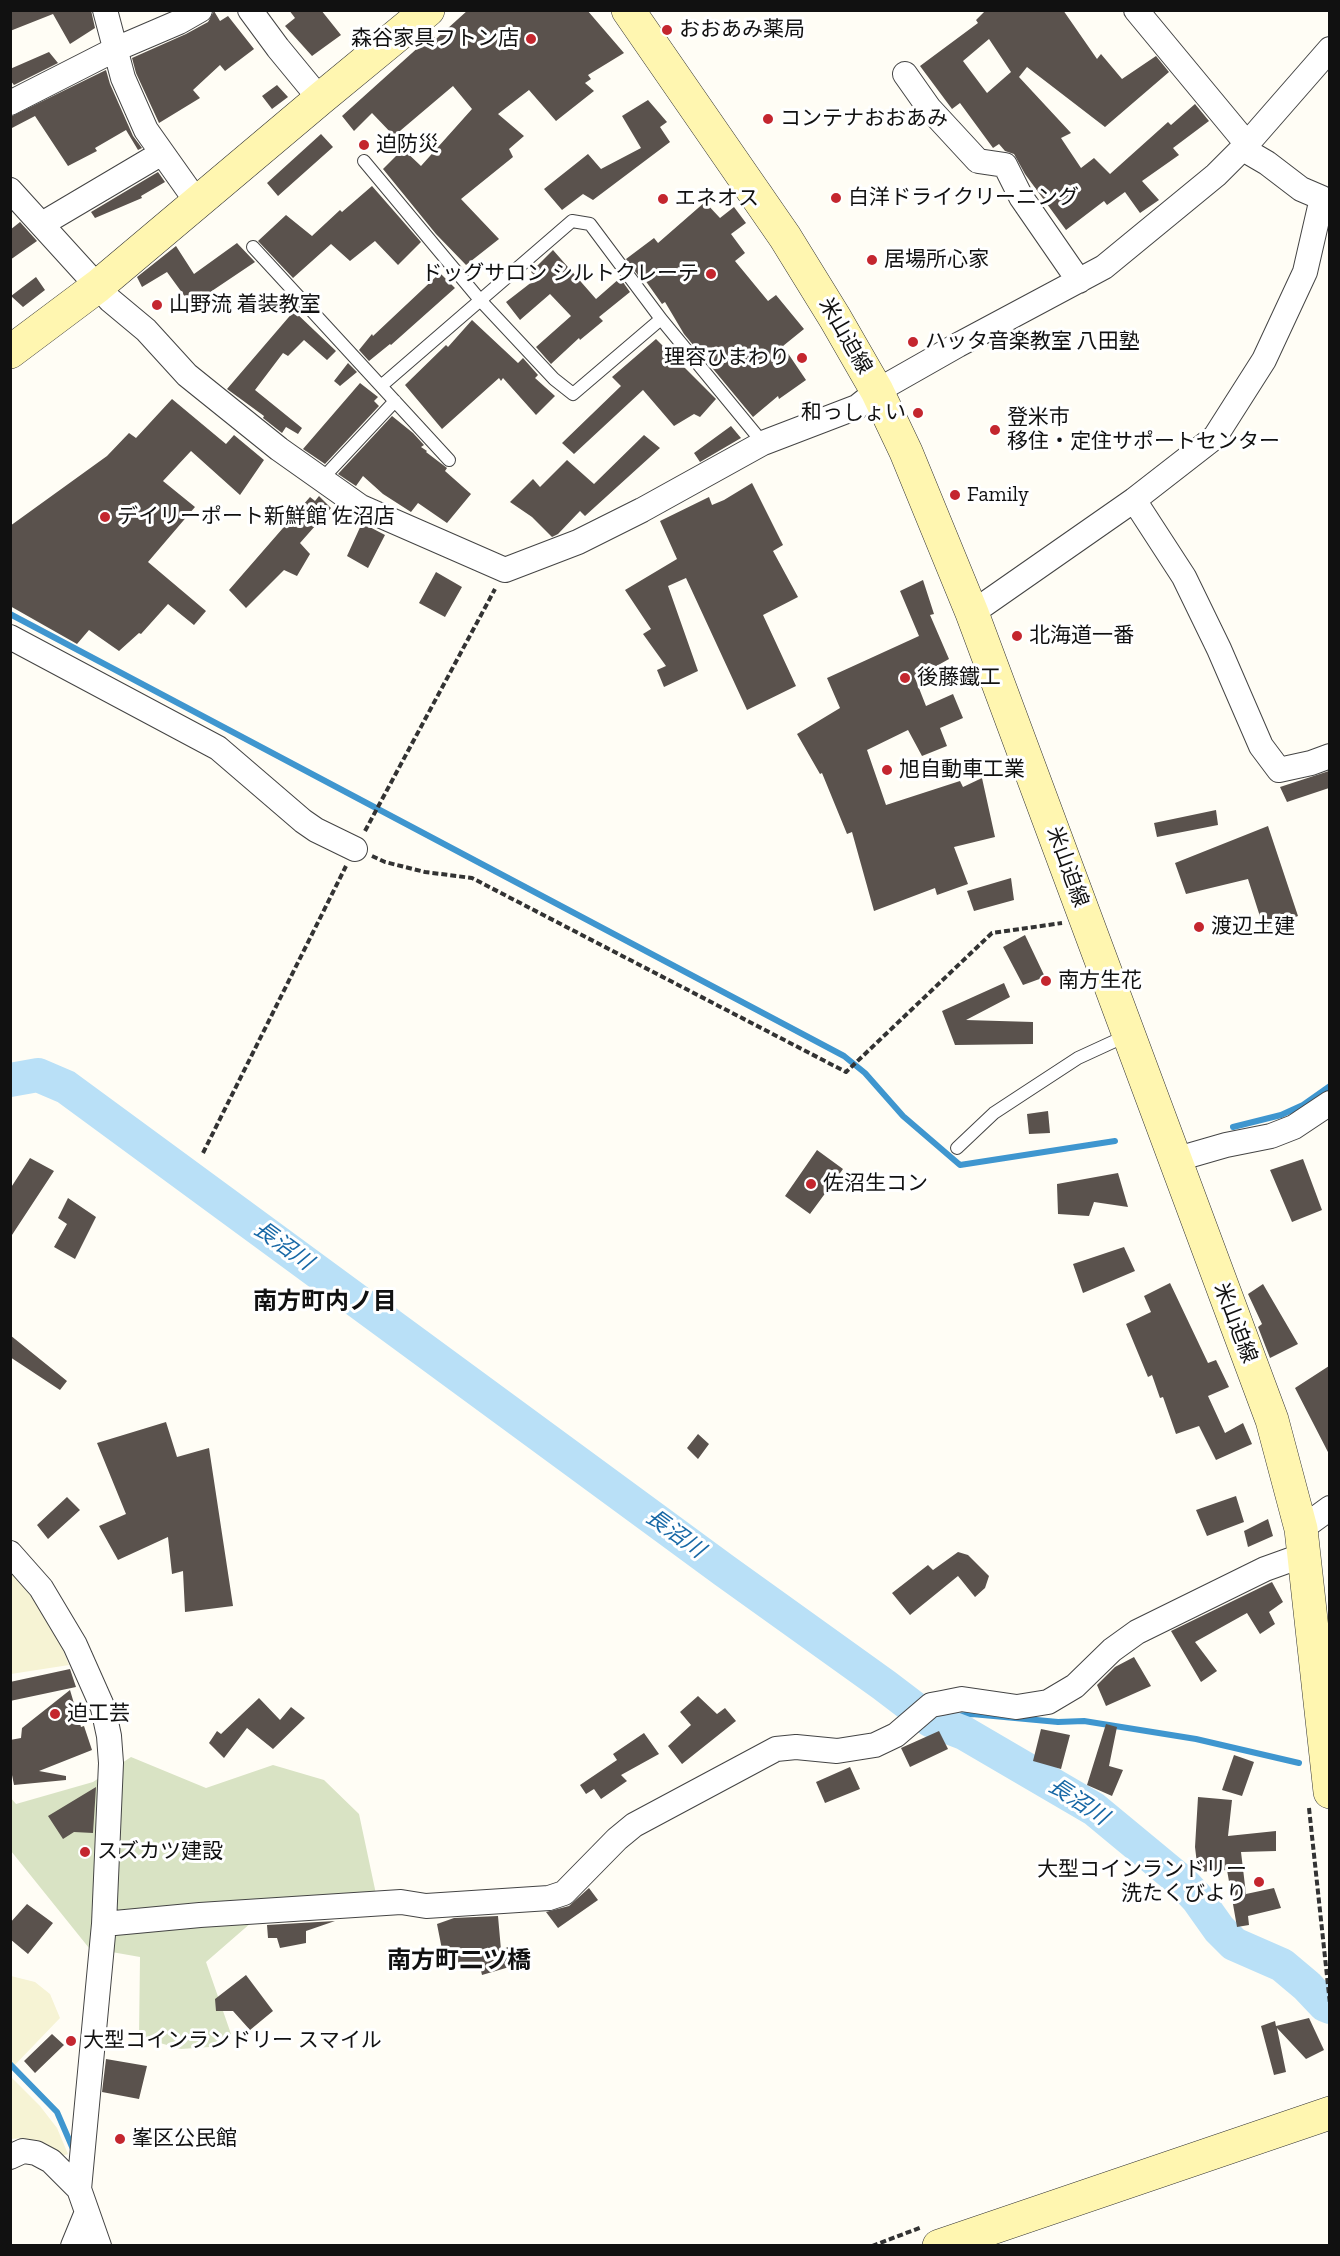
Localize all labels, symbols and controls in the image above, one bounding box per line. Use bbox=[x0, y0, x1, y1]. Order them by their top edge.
place label: おおあみ薬局 bbox=[679, 17, 805, 43]
marker: おおあみ薬局 bbox=[660, 23, 674, 37]
place label: 森谷家具フトン店 bbox=[351, 26, 519, 52]
marker: 森谷家具フトン店 bbox=[524, 32, 538, 46]
place label: コンテナおおあみ bbox=[780, 106, 948, 132]
marker: コンテナおおあみ bbox=[761, 112, 775, 126]
place label: 迫防災 bbox=[376, 132, 439, 158]
marker: 迫防災 bbox=[357, 138, 371, 152]
place label: 白洋ドライクリーニング bbox=[848, 185, 1079, 211]
place label: エネオス bbox=[675, 186, 759, 212]
marker: 白洋ドライクリーニング bbox=[829, 191, 843, 205]
marker: エネオス bbox=[656, 192, 670, 206]
place label: 居場所心家 bbox=[884, 247, 989, 273]
marker: 居場所心家 bbox=[865, 253, 879, 267]
place label: ドッグサロン シルトクレーテ bbox=[421, 261, 699, 287]
marker: ドッグサロン シルトクレーテ bbox=[704, 267, 718, 281]
place label: 山野流 着装教室 bbox=[169, 292, 321, 318]
street label: 米山迫線 bbox=[813, 293, 877, 379]
marker: 山野流 着装教室 bbox=[150, 298, 164, 312]
place label: ハッタ音楽教室 八田塾 bbox=[925, 329, 1140, 355]
marker: ハッタ音楽教室 八田塾 bbox=[906, 335, 920, 349]
place label: 理容ひまわり bbox=[664, 345, 790, 371]
marker: 理容ひまわり bbox=[795, 351, 809, 365]
place label: 和っしょい bbox=[801, 400, 906, 426]
place label: 登米市 移住・定住サポートセンター bbox=[1007, 405, 1280, 455]
marker: 和っしょい bbox=[911, 406, 925, 420]
marker: 登米市 移住・定住サポートセンター bbox=[988, 423, 1002, 437]
place label: Family bbox=[967, 482, 1029, 508]
marker: Family bbox=[948, 488, 962, 502]
place label: デイリーポート新鮮館 佐沼店 bbox=[117, 504, 395, 530]
marker: デイリーポート新鮮館 佐沼店 bbox=[98, 510, 112, 524]
place label: 北海道一番 bbox=[1029, 623, 1134, 649]
marker: 北海道一番 bbox=[1010, 629, 1024, 643]
place label: 後藤鐵工 bbox=[917, 665, 1001, 691]
marker: 後藤鐵工 bbox=[898, 671, 912, 685]
place label: 旭自動車工業 bbox=[899, 757, 1025, 783]
marker: 旭自動車工業 bbox=[880, 763, 894, 777]
street label: 米山迫線 bbox=[1041, 823, 1093, 911]
place label: 渡辺土建 bbox=[1211, 914, 1295, 940]
marker: 渡辺土建 bbox=[1192, 920, 1206, 934]
place label: 南方生花 bbox=[1058, 968, 1142, 994]
marker: 南方生花 bbox=[1039, 974, 1053, 988]
place label: 佐沼生コン bbox=[823, 1171, 928, 1197]
marker: 佐沼生コン bbox=[804, 1177, 818, 1191]
water label: 長沼川 bbox=[249, 1216, 317, 1276]
street label: 米山迫線 bbox=[1208, 1279, 1262, 1367]
district label: 南方町内ノ目 bbox=[253, 1288, 397, 1316]
water label: 長沼川 bbox=[641, 1504, 709, 1564]
place label: 迫工芸 bbox=[67, 1701, 130, 1727]
marker: 迫工芸 bbox=[48, 1707, 62, 1721]
water label: 長沼川 bbox=[1043, 1773, 1113, 1831]
place label: スズカツ建設 bbox=[97, 1839, 223, 1865]
marker: スズカツ建設 bbox=[78, 1845, 92, 1859]
place label: 大型コインランドリー 洗たくびより bbox=[1037, 1857, 1247, 1907]
marker: 大型コインランドリー 洗たくびより bbox=[1252, 1875, 1266, 1889]
district label: 南方町二ツ橋 bbox=[387, 1947, 531, 1975]
place label: 大型コインランドリー スマイル bbox=[83, 2028, 382, 2054]
marker: 大型コインランドリー スマイル bbox=[64, 2034, 78, 2048]
place label: 峯区公民館 bbox=[132, 2126, 237, 2152]
marker: 峯区公民館 bbox=[113, 2132, 127, 2146]

